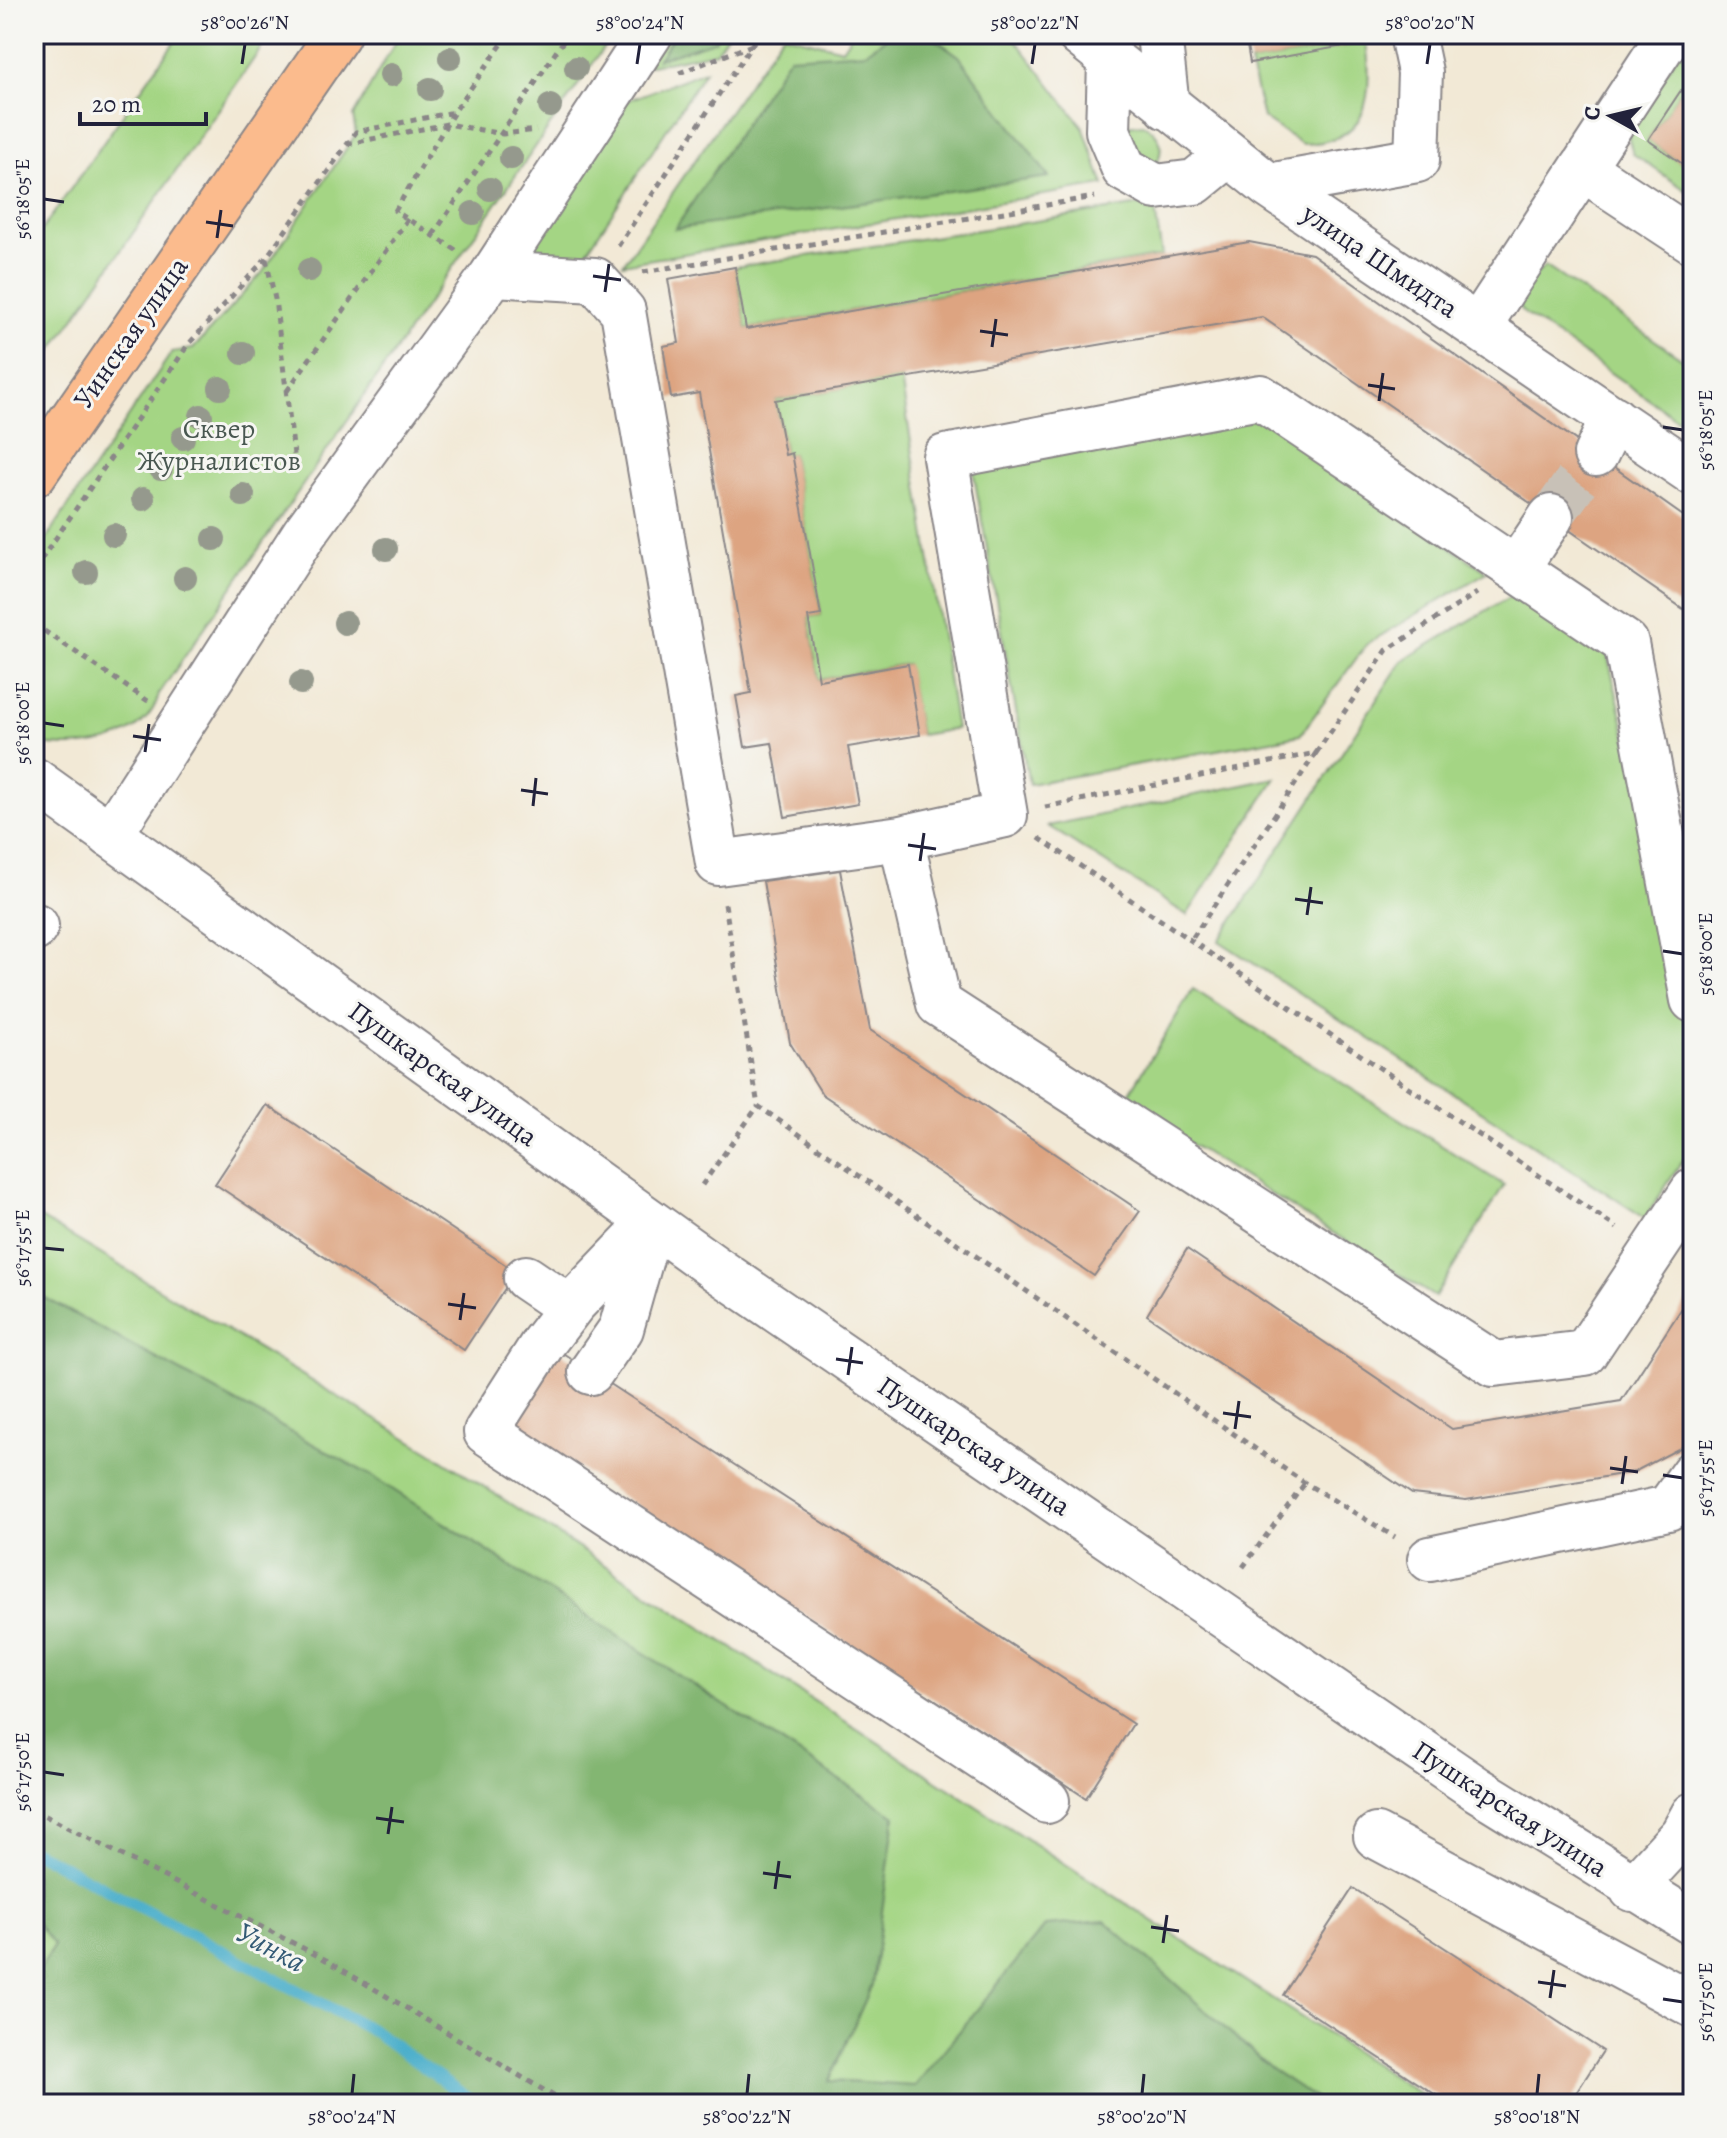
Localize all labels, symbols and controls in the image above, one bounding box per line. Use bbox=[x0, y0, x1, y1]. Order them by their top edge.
text: 58°00'26"N bbox=[201, 9, 289, 36]
text: 58°00'24"N bbox=[596, 9, 684, 36]
text: 58°00'22"N bbox=[991, 9, 1079, 36]
text: 58°00'20"N bbox=[1385, 9, 1475, 36]
scale bar bbox=[80, 76, 206, 126]
north arrow bbox=[1571, 76, 1651, 156]
text: 20 m bbox=[92, 88, 141, 120]
text: С bbox=[1576, 105, 1608, 122]
text: 56°18'05"E bbox=[9, 159, 36, 239]
street label: улица Шмидта bbox=[1294, 194, 1466, 327]
street label: Уинская улица bbox=[65, 249, 197, 417]
text: 56°18'05"E bbox=[1692, 390, 1719, 470]
park label: Сквер Журналистов bbox=[137, 410, 301, 480]
text: 56°18'00"E bbox=[9, 681, 36, 765]
text: 56°18'00"E bbox=[1692, 912, 1719, 996]
street label: Пушкарская улица bbox=[340, 992, 546, 1156]
text: 56°17'55"E bbox=[9, 1209, 36, 1287]
street label: Пушкарская улица bbox=[870, 1367, 1078, 1525]
text: 56°17'55"E bbox=[1692, 1439, 1719, 1517]
text: 56°17'50"E bbox=[9, 1732, 36, 1812]
street label: Пушкарская улица bbox=[1405, 1732, 1615, 1886]
water label: Уинка bbox=[229, 1912, 313, 1982]
text: 56°17'50"E bbox=[1692, 1962, 1719, 2042]
text: 58°00'24"N bbox=[308, 2103, 396, 2130]
text: 58°00'22"N bbox=[703, 2103, 791, 2130]
text: 58°00'20"N bbox=[1097, 2103, 1187, 2130]
text: 58°00'18"N bbox=[1494, 2103, 1580, 2130]

